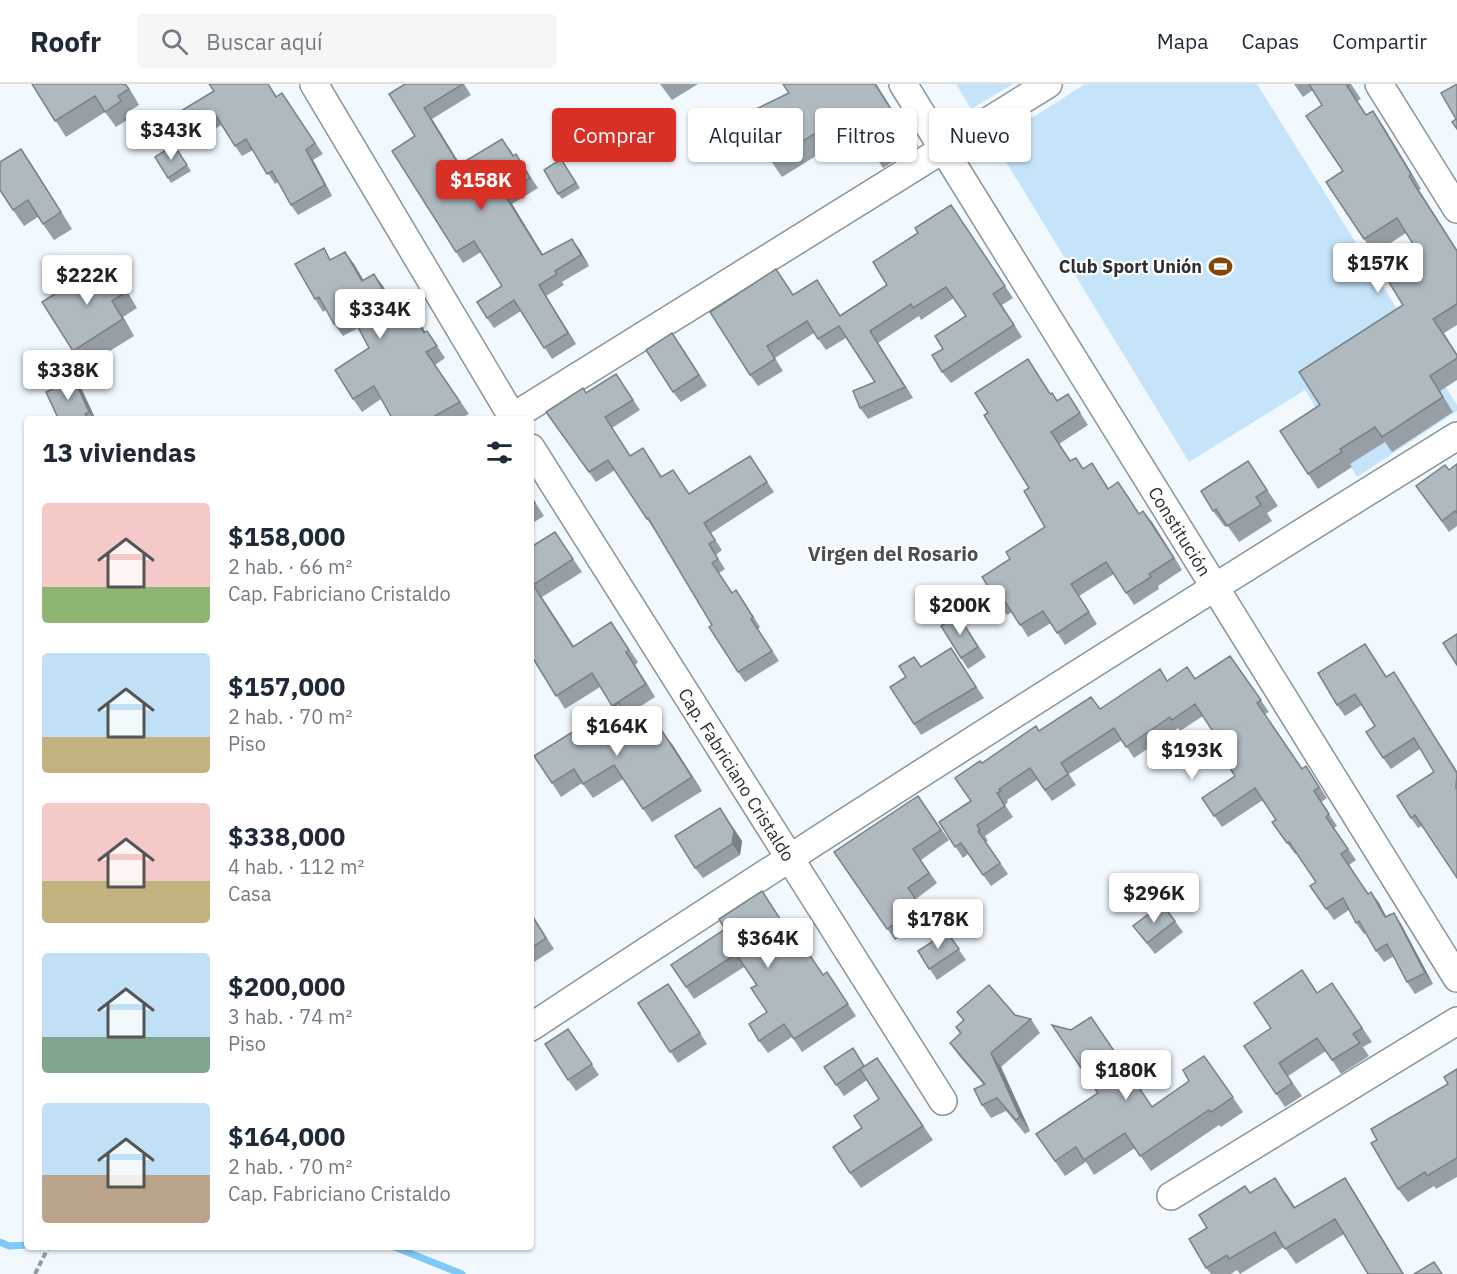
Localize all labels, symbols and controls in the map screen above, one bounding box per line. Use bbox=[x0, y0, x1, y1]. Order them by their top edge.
search box bbox=[137, 14, 557, 68]
text: Roofr bbox=[30, 23, 101, 60]
icon: search bbox=[158, 25, 191, 58]
text: Buscar aquí bbox=[206, 27, 322, 56]
text: Mapa bbox=[1157, 27, 1208, 55]
text: Capas bbox=[1241, 27, 1299, 55]
text: Compartir bbox=[1332, 27, 1427, 55]
chip: Comprar bbox=[552, 108, 676, 162]
chip: Alquilar bbox=[688, 108, 803, 162]
chip: Filtros bbox=[815, 108, 917, 162]
chip: Nuevo bbox=[929, 108, 1031, 162]
pin: $343K bbox=[129, 110, 213, 161]
text: $343K bbox=[140, 116, 202, 143]
pin: $158K bbox=[439, 160, 523, 211]
text: $158K bbox=[450, 166, 512, 193]
pin: $157K bbox=[1336, 243, 1420, 294]
text: $157K bbox=[1347, 249, 1409, 276]
sports icon: Club Sport Unión bbox=[1207, 253, 1233, 279]
pin: $222K bbox=[45, 255, 129, 306]
place label: Club Sport Unión bbox=[1059, 255, 1202, 278]
text: $222K bbox=[56, 261, 118, 288]
pin: $334K bbox=[338, 289, 422, 340]
text: $334K bbox=[349, 295, 411, 322]
pin: $338K bbox=[26, 350, 110, 401]
text: $338K bbox=[37, 356, 99, 383]
text: 13 viviendas bbox=[42, 435, 196, 469]
icon: filters bbox=[483, 436, 516, 469]
street label: Constitución bbox=[1144, 482, 1217, 580]
text: $158,000 bbox=[228, 519, 345, 553]
icon: home bbox=[90, 527, 162, 599]
district label: Virgen del Rosario bbox=[808, 540, 978, 567]
text: 2 hab. · 66 m² bbox=[228, 553, 352, 580]
text: Cap. Fabriciano Cristaldo bbox=[228, 580, 451, 607]
pin: $200K bbox=[918, 585, 1002, 636]
text: $200K bbox=[929, 591, 991, 618]
text: $157,000 bbox=[228, 669, 345, 703]
icon: home bbox=[90, 677, 162, 749]
street label: Cap. Fabriciano Cristaldo bbox=[674, 683, 800, 865]
text: 2 hab. · 70 m² bbox=[228, 703, 352, 730]
pin: $164K bbox=[575, 706, 659, 757]
text: $164K bbox=[586, 712, 648, 739]
text: Piso bbox=[228, 730, 266, 757]
pin: $193K bbox=[1150, 730, 1234, 781]
text: $193K bbox=[1161, 736, 1223, 763]
text: $338,000 bbox=[228, 819, 345, 853]
icon: home bbox=[90, 827, 162, 899]
text: 4 hab. · 112 m² bbox=[228, 853, 364, 880]
pin: $296K bbox=[1112, 873, 1196, 924]
text: $296K bbox=[1123, 879, 1185, 906]
text: Casa bbox=[228, 880, 272, 907]
pin: $178K bbox=[896, 899, 980, 950]
text: $178K bbox=[907, 905, 969, 932]
pin: $364K bbox=[726, 918, 810, 969]
text: $364K bbox=[737, 924, 799, 951]
text: $200,000 bbox=[228, 969, 345, 1003]
icon: home bbox=[90, 977, 162, 1049]
text: 3 hab. · 74 m² bbox=[228, 1003, 352, 1030]
text: Piso bbox=[228, 1030, 266, 1057]
pin: $180K bbox=[1084, 1050, 1168, 1101]
text: $180K bbox=[1095, 1056, 1157, 1083]
text: $164,000 bbox=[228, 1119, 345, 1153]
icon: home bbox=[90, 1127, 162, 1199]
text: 2 hab. · 70 m² bbox=[228, 1153, 352, 1180]
text: Cap. Fabriciano Cristaldo bbox=[228, 1180, 451, 1207]

